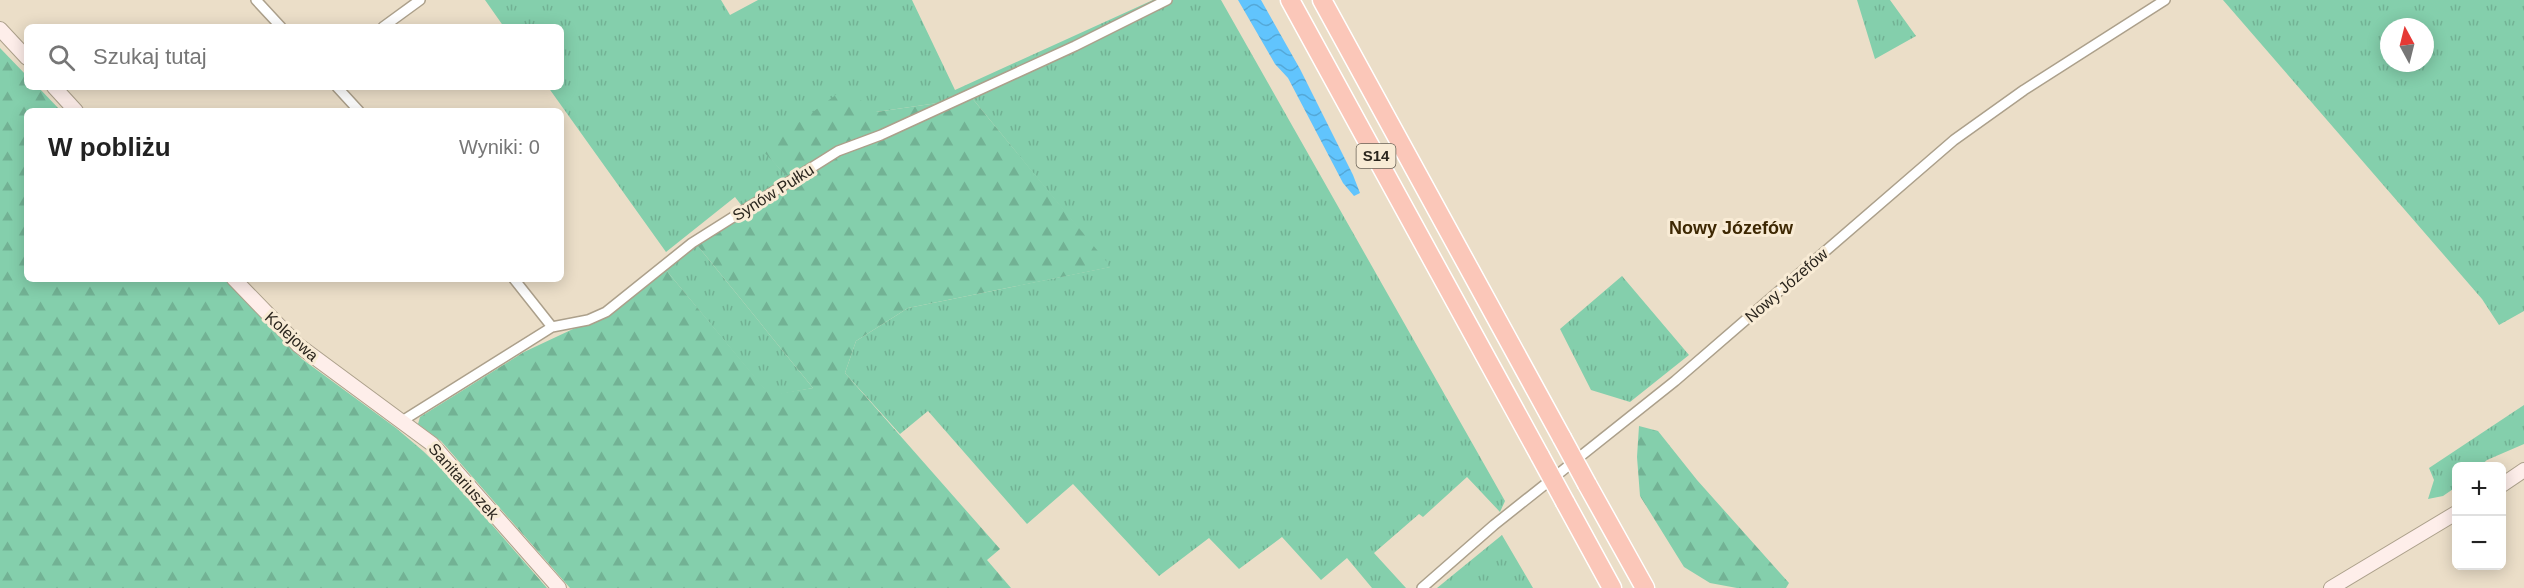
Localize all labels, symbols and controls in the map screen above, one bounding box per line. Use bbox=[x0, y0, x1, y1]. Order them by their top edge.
north arrow bbox=[2380, 18, 2434, 72]
search box bbox=[24, 24, 564, 90]
icon: search bbox=[45, 41, 78, 74]
text: Szukaj tutaj bbox=[93, 44, 207, 69]
text: W pobliżu bbox=[48, 132, 171, 162]
text: Wyniki: 0 bbox=[459, 136, 540, 158]
road number: S14 bbox=[1356, 144, 1396, 168]
street label: Synów Pułku bbox=[730, 161, 817, 224]
district label: Nowy Józefów bbox=[1669, 218, 1794, 238]
street label: Nowy Józefów bbox=[1742, 245, 1831, 326]
street label: Kolejowa bbox=[262, 308, 322, 364]
street label: Sanitariuszek bbox=[425, 440, 503, 523]
map controls bbox=[2452, 462, 2506, 570]
button: + bbox=[2452, 462, 2506, 516]
button: − bbox=[2452, 516, 2506, 570]

